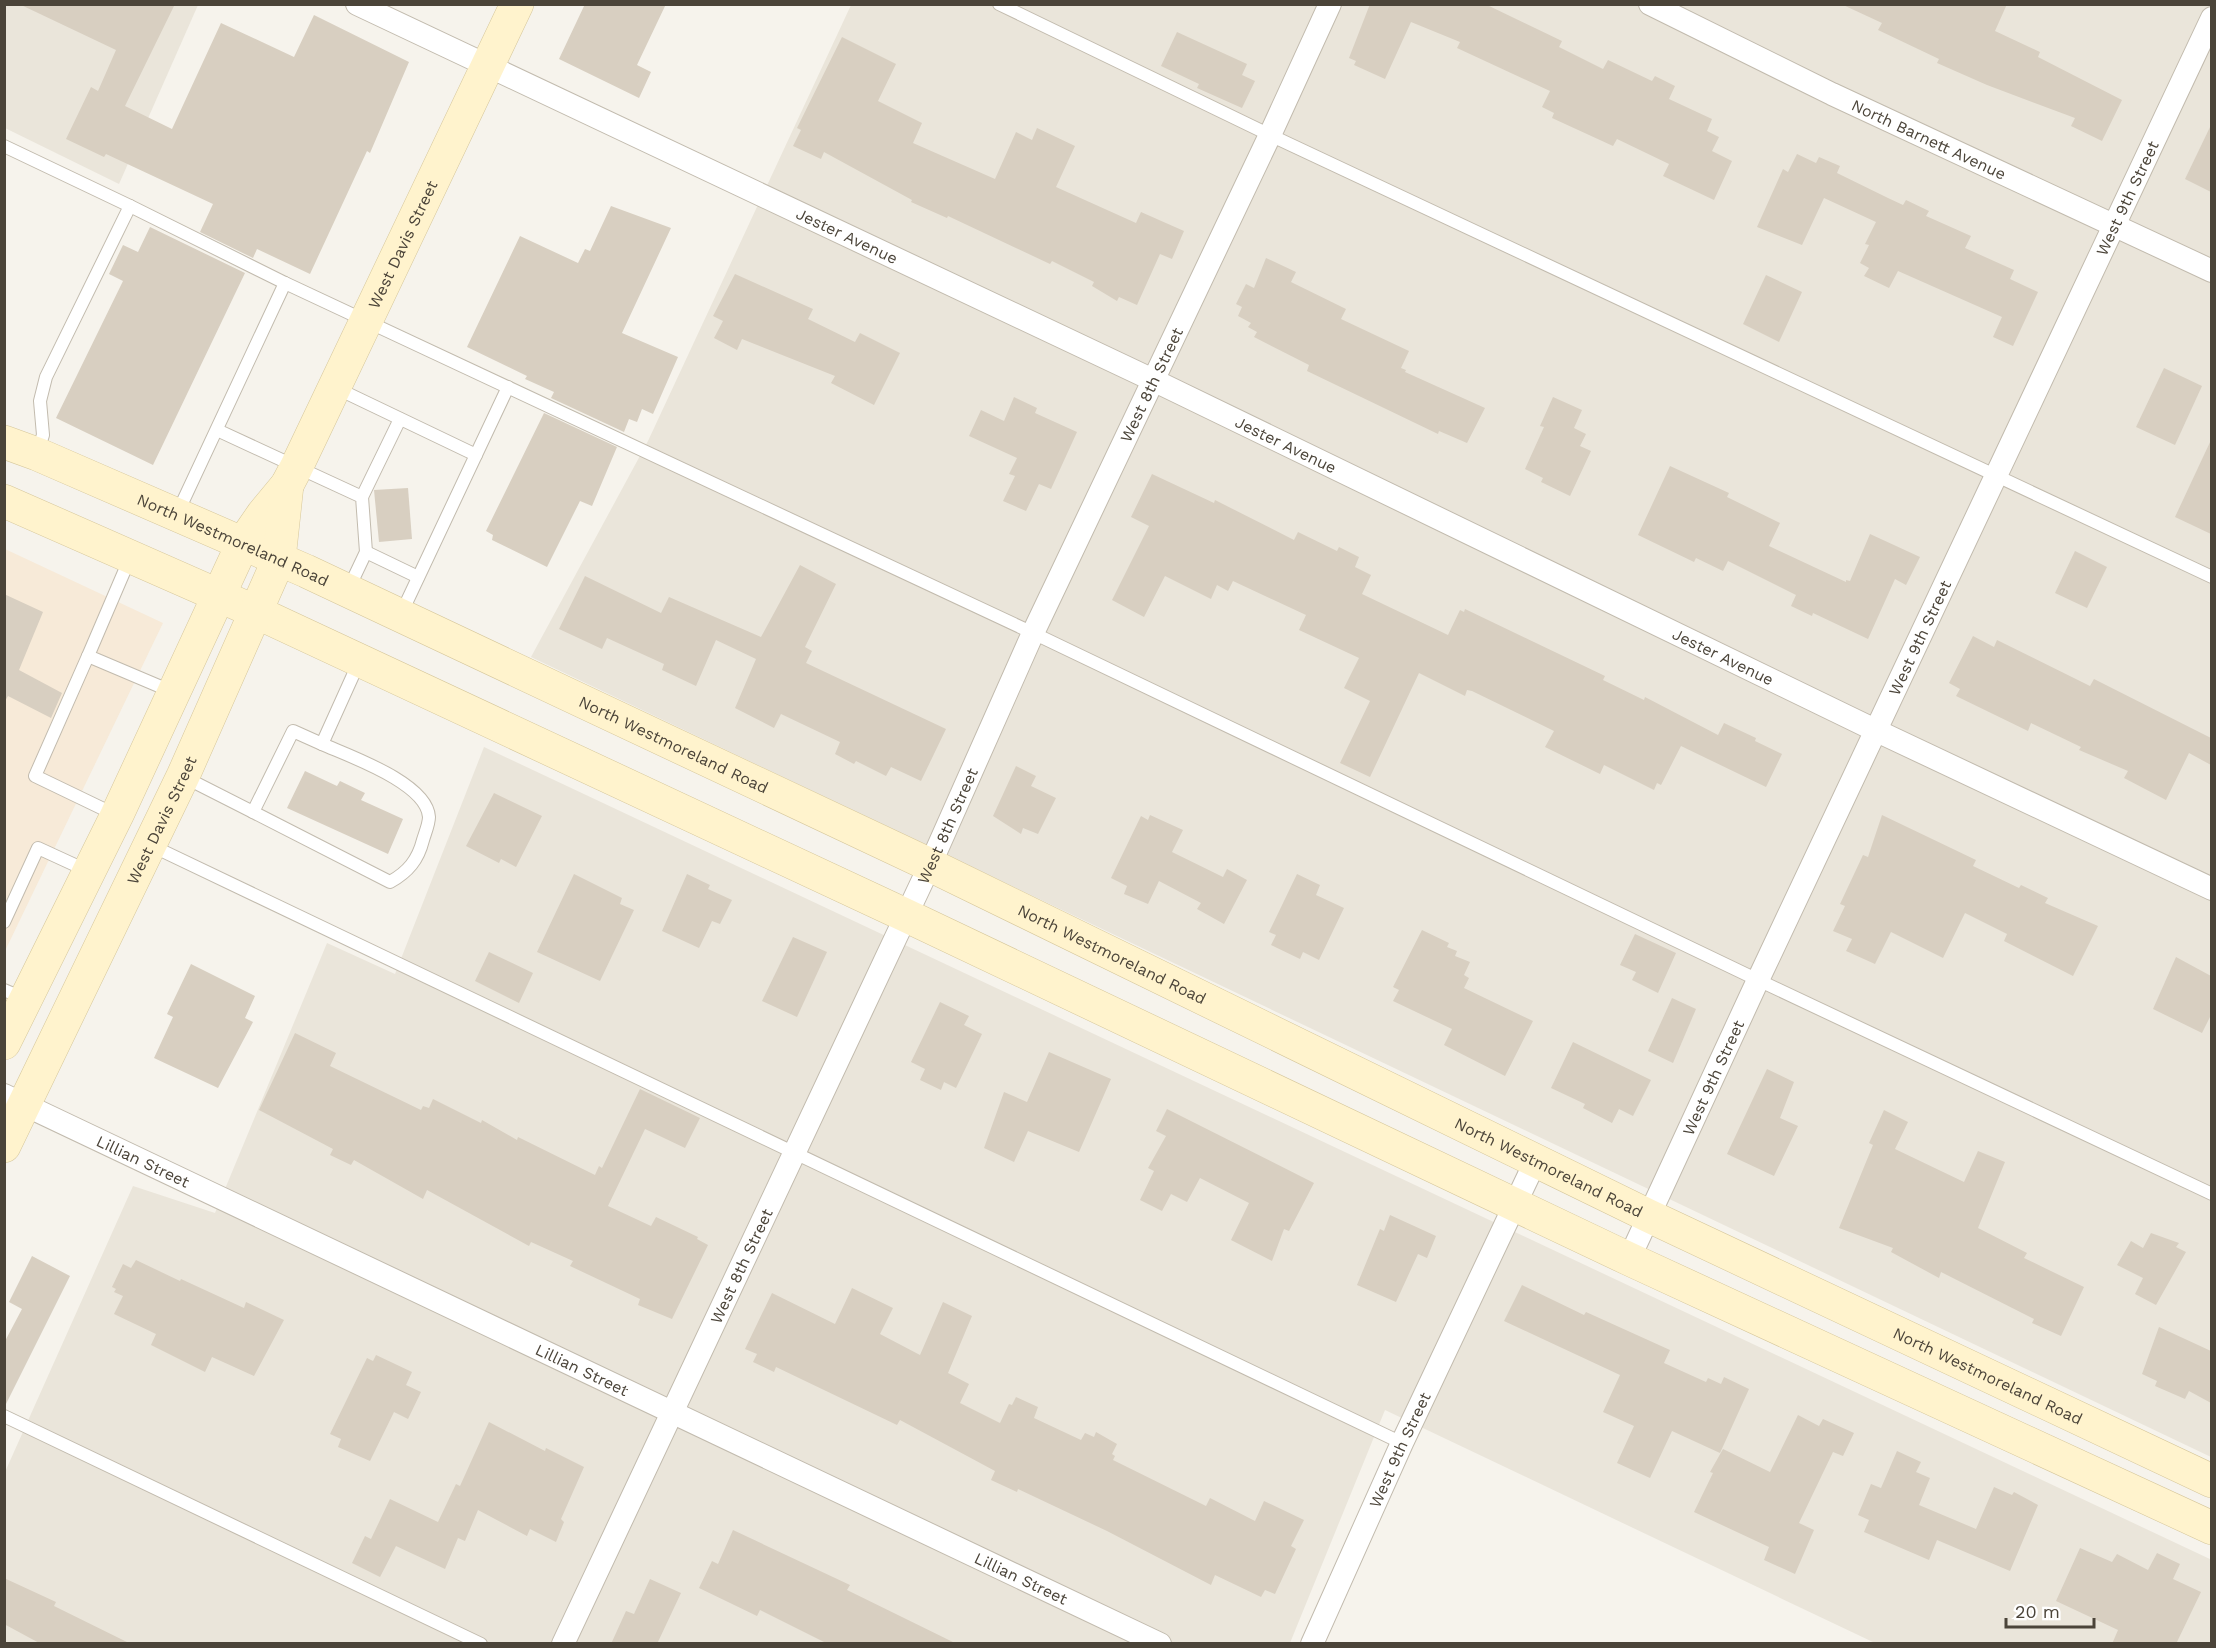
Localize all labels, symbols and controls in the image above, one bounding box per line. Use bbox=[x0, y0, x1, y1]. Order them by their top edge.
street label: North Barnett Avenue bbox=[1849, 95, 2009, 184]
street label: West 9th Street bbox=[2092, 138, 2163, 259]
street label: West Davis Street bbox=[364, 177, 442, 312]
street label: Jester Avenue bbox=[793, 204, 901, 268]
street label: West 8th Street bbox=[1116, 324, 1187, 445]
street label: Jester Avenue bbox=[1232, 412, 1339, 477]
street label: North Westmoreland Road bbox=[134, 490, 332, 590]
street label: West 9th Street bbox=[1885, 577, 1955, 698]
street label: Jester Avenue bbox=[1669, 624, 1777, 689]
street label: North Westmoreland Road bbox=[576, 692, 771, 797]
street label: West Davis Street bbox=[123, 753, 201, 887]
street label: West 8th Street bbox=[914, 765, 982, 887]
street label: North Westmoreland Road bbox=[1015, 900, 1209, 1008]
street label: West 9th Street bbox=[1679, 1017, 1748, 1138]
street label: North Westmoreland Road bbox=[1451, 1114, 1646, 1222]
street label: Lillian Street bbox=[93, 1131, 193, 1192]
street label: West 8th Street bbox=[706, 1205, 777, 1327]
street label: North Westmoreland Road bbox=[1890, 1323, 2085, 1429]
street label: Lillian Street bbox=[532, 1340, 632, 1400]
street label: West 9th Street bbox=[1365, 1389, 1435, 1511]
street label: Lillian Street bbox=[971, 1548, 1071, 1609]
scale bar bbox=[2006, 1591, 2094, 1629]
text: 20 m bbox=[2015, 1601, 2060, 1622]

